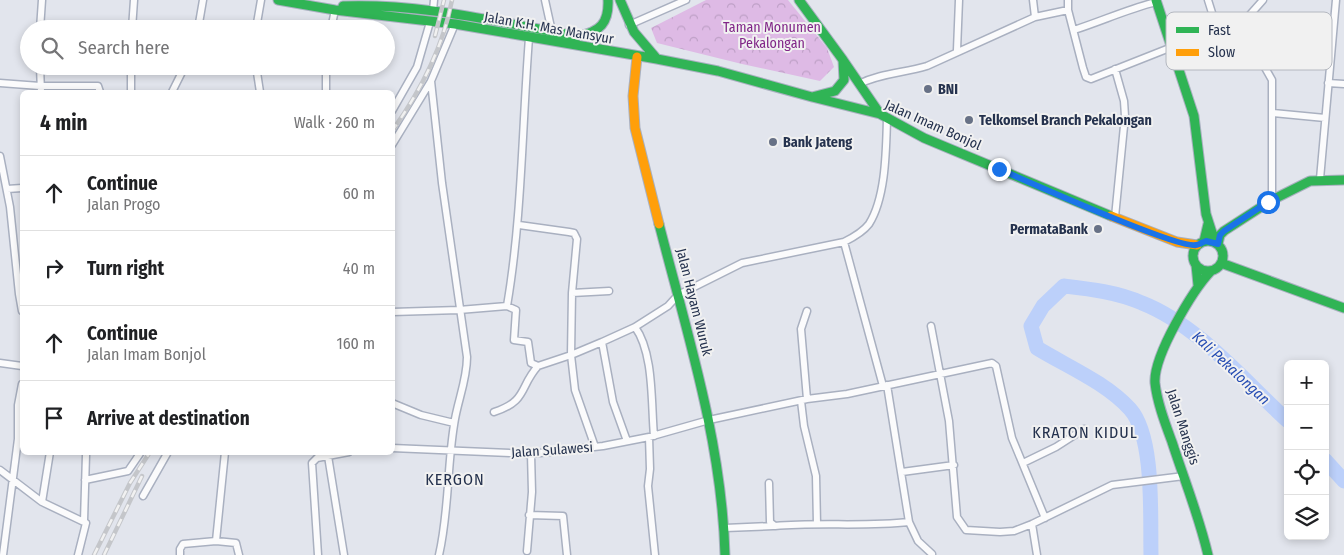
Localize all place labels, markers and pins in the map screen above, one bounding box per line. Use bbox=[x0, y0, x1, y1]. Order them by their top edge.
place label: BNI bbox=[938, 81, 958, 98]
marker: BNI bbox=[922, 83, 934, 95]
place label: Telkomsel Branch Pekalongan bbox=[979, 112, 1152, 129]
marker: Telkomsel Branch Pekalongan bbox=[963, 114, 975, 126]
place label: Bank Jateng bbox=[783, 134, 852, 151]
marker: Bank Jateng bbox=[767, 136, 779, 148]
place label: PermataBank bbox=[1010, 221, 1089, 238]
marker: PermataBank bbox=[1092, 223, 1104, 235]

